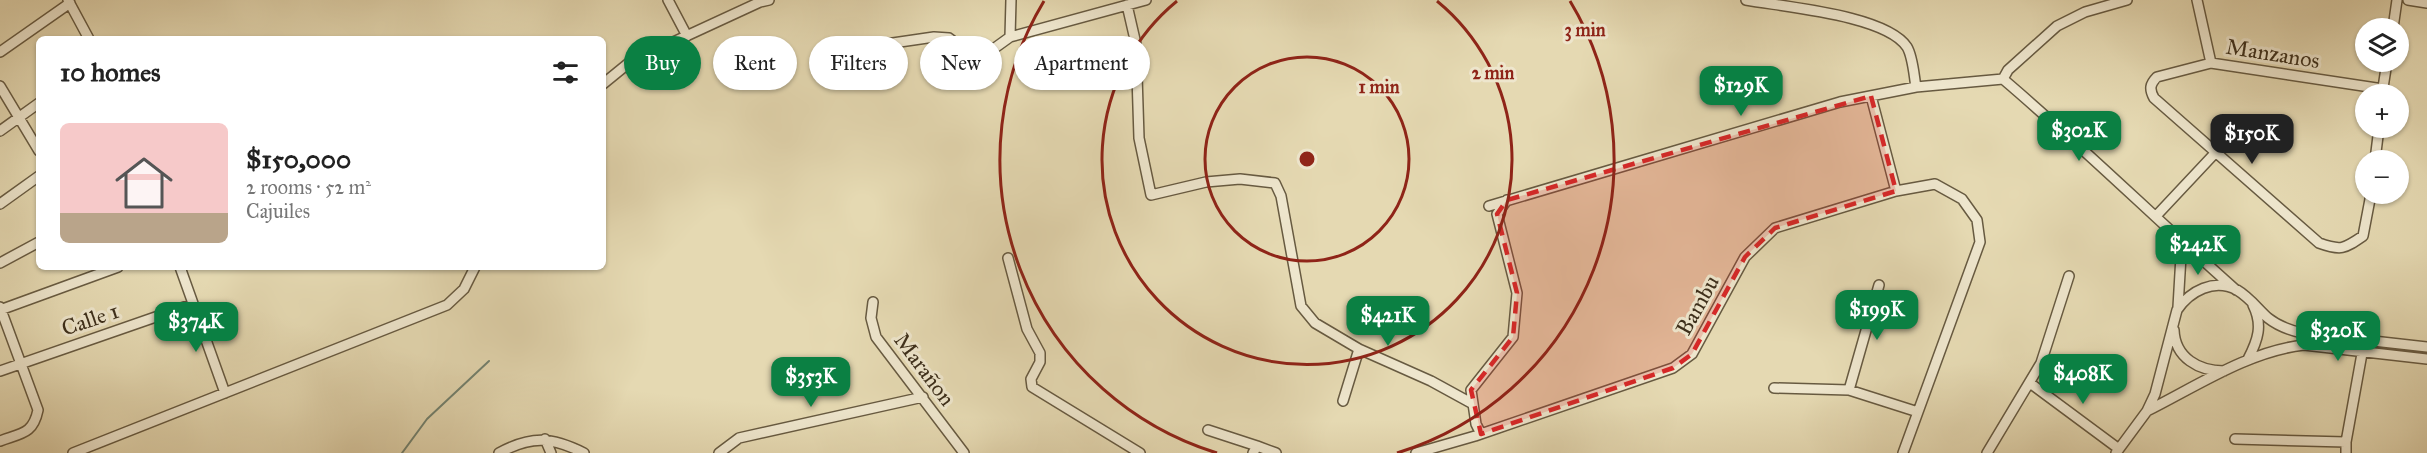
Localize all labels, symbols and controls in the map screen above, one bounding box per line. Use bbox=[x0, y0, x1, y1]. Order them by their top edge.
map controls bbox=[2355, 18, 2409, 204]
button: layers bbox=[2355, 18, 2409, 72]
text: 3 min bbox=[1565, 19, 1606, 42]
street label: Manzanos bbox=[2224, 33, 2322, 74]
chip: Buy bbox=[624, 36, 701, 90]
chip: Rent bbox=[713, 36, 797, 90]
chip: Filters bbox=[809, 36, 908, 90]
chip: New bbox=[920, 36, 1002, 90]
chip: Apartment bbox=[1014, 36, 1150, 90]
text: 10 homes bbox=[60, 56, 161, 88]
icon: filters bbox=[549, 56, 582, 89]
text: 2 min bbox=[1472, 62, 1515, 84]
pin: $129K bbox=[1699, 66, 1783, 117]
text: $129K bbox=[1714, 73, 1768, 97]
text: 1 min bbox=[1359, 76, 1400, 98]
button: + bbox=[2355, 84, 2409, 138]
pin: $302K bbox=[2037, 111, 2121, 162]
pin: $150K bbox=[2210, 114, 2294, 165]
text: $302K bbox=[2051, 118, 2107, 142]
text: $150K bbox=[2225, 121, 2279, 145]
text: $150,000 bbox=[246, 143, 351, 175]
icon: home bbox=[108, 147, 180, 219]
centre of rings bbox=[1297, 149, 1317, 169]
button: − bbox=[2355, 150, 2409, 204]
text: 2 rooms · 52 m² bbox=[246, 175, 371, 199]
text: Cajuiles bbox=[246, 199, 310, 223]
pin: $242K bbox=[2156, 225, 2240, 276]
text: $242K bbox=[2169, 232, 2227, 256]
street label: Bambu bbox=[1670, 270, 1725, 340]
pin: $199K bbox=[1835, 290, 1919, 341]
pin: $421K bbox=[1346, 296, 1430, 347]
street label: Calle 1 bbox=[58, 297, 122, 342]
text: $199K bbox=[1849, 297, 1905, 321]
pin: $374K bbox=[154, 302, 238, 353]
text: $421K bbox=[1360, 303, 1416, 327]
text: $374K bbox=[168, 309, 224, 333]
pin: $320K bbox=[2296, 311, 2380, 362]
text: $320K bbox=[2310, 318, 2366, 342]
street label: Marañon bbox=[888, 327, 961, 411]
pin: $408K bbox=[2041, 354, 2125, 405]
pin: $353K bbox=[769, 357, 853, 408]
text: $408K bbox=[2053, 361, 2113, 385]
text: $353K bbox=[785, 364, 837, 388]

